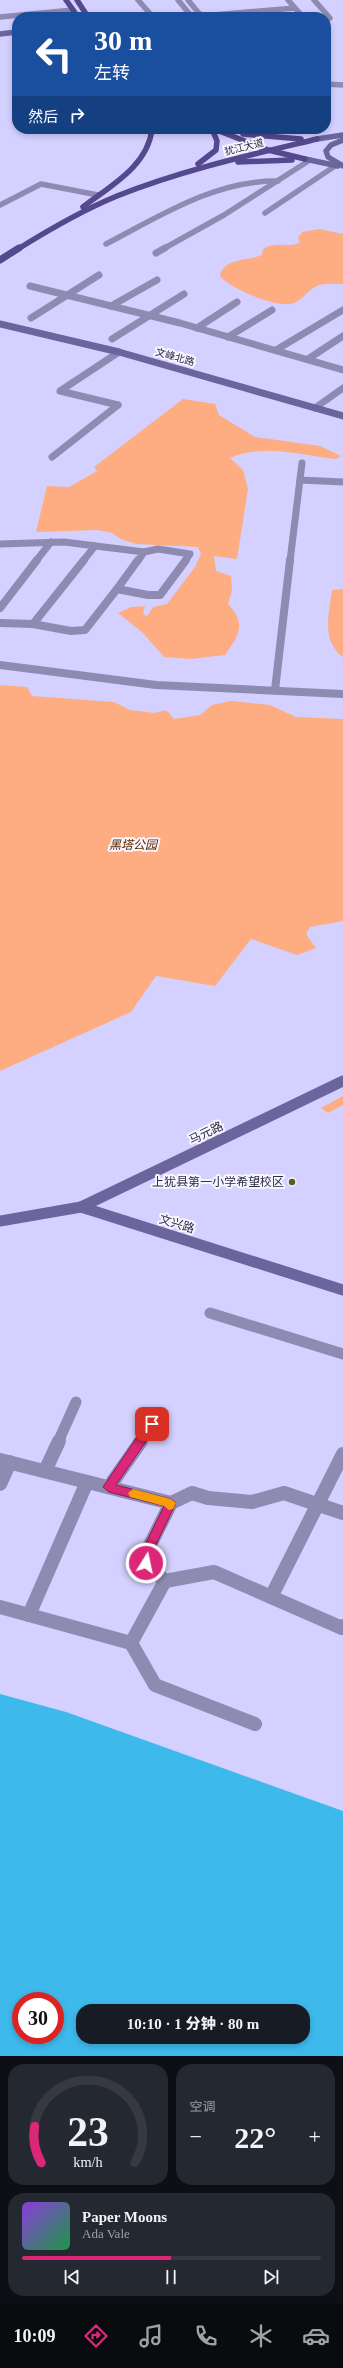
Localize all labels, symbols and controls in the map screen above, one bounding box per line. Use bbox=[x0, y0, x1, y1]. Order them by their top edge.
text: 30 m bbox=[94, 25, 152, 56]
icon: left bbox=[28, 28, 80, 80]
text: 左转 bbox=[94, 63, 130, 83]
icon: right bbox=[66, 104, 88, 126]
text: 然后 bbox=[28, 109, 58, 125]
street label: 犹江大道 bbox=[223, 137, 265, 157]
street label: 文峰北路 bbox=[154, 346, 196, 368]
park label: 黑塔公园 bbox=[109, 838, 159, 852]
street label: 马元路 bbox=[187, 1119, 225, 1147]
place label: 上犹县第一小学希望校区 bbox=[152, 1175, 284, 1189]
marker: 上犹县第一小学希望校区 bbox=[287, 1177, 297, 1187]
street label: 文兴路 bbox=[158, 1212, 196, 1236]
pin bbox=[135, 1407, 169, 1441]
icon: arrive bbox=[141, 1413, 163, 1435]
position arrow bbox=[125, 1542, 167, 1584]
speed limit sign: 30 bbox=[12, 1992, 64, 2044]
text: 10:10 · 1 分钟 · 80 m bbox=[127, 2016, 259, 2032]
text: 空调 bbox=[190, 2099, 216, 2114]
text: 23 bbox=[67, 2108, 109, 2154]
text: 22° bbox=[234, 2121, 276, 2154]
text: − bbox=[190, 2124, 202, 2149]
text: + bbox=[309, 2124, 321, 2149]
text: km/h bbox=[73, 2153, 102, 2169]
text: Paper Moons bbox=[82, 2209, 167, 2225]
text: Ada Vale bbox=[82, 2226, 130, 2241]
icon: previous bbox=[61, 2266, 83, 2288]
icon: pause bbox=[160, 2266, 182, 2288]
icon: next bbox=[260, 2266, 282, 2288]
icon: directions bbox=[82, 2322, 110, 2350]
icon: music bbox=[137, 2322, 165, 2350]
icon: phone bbox=[192, 2322, 220, 2350]
icon: climate bbox=[247, 2322, 275, 2350]
icon: car bbox=[302, 2322, 330, 2350]
text: 10:09 bbox=[13, 2326, 55, 2346]

